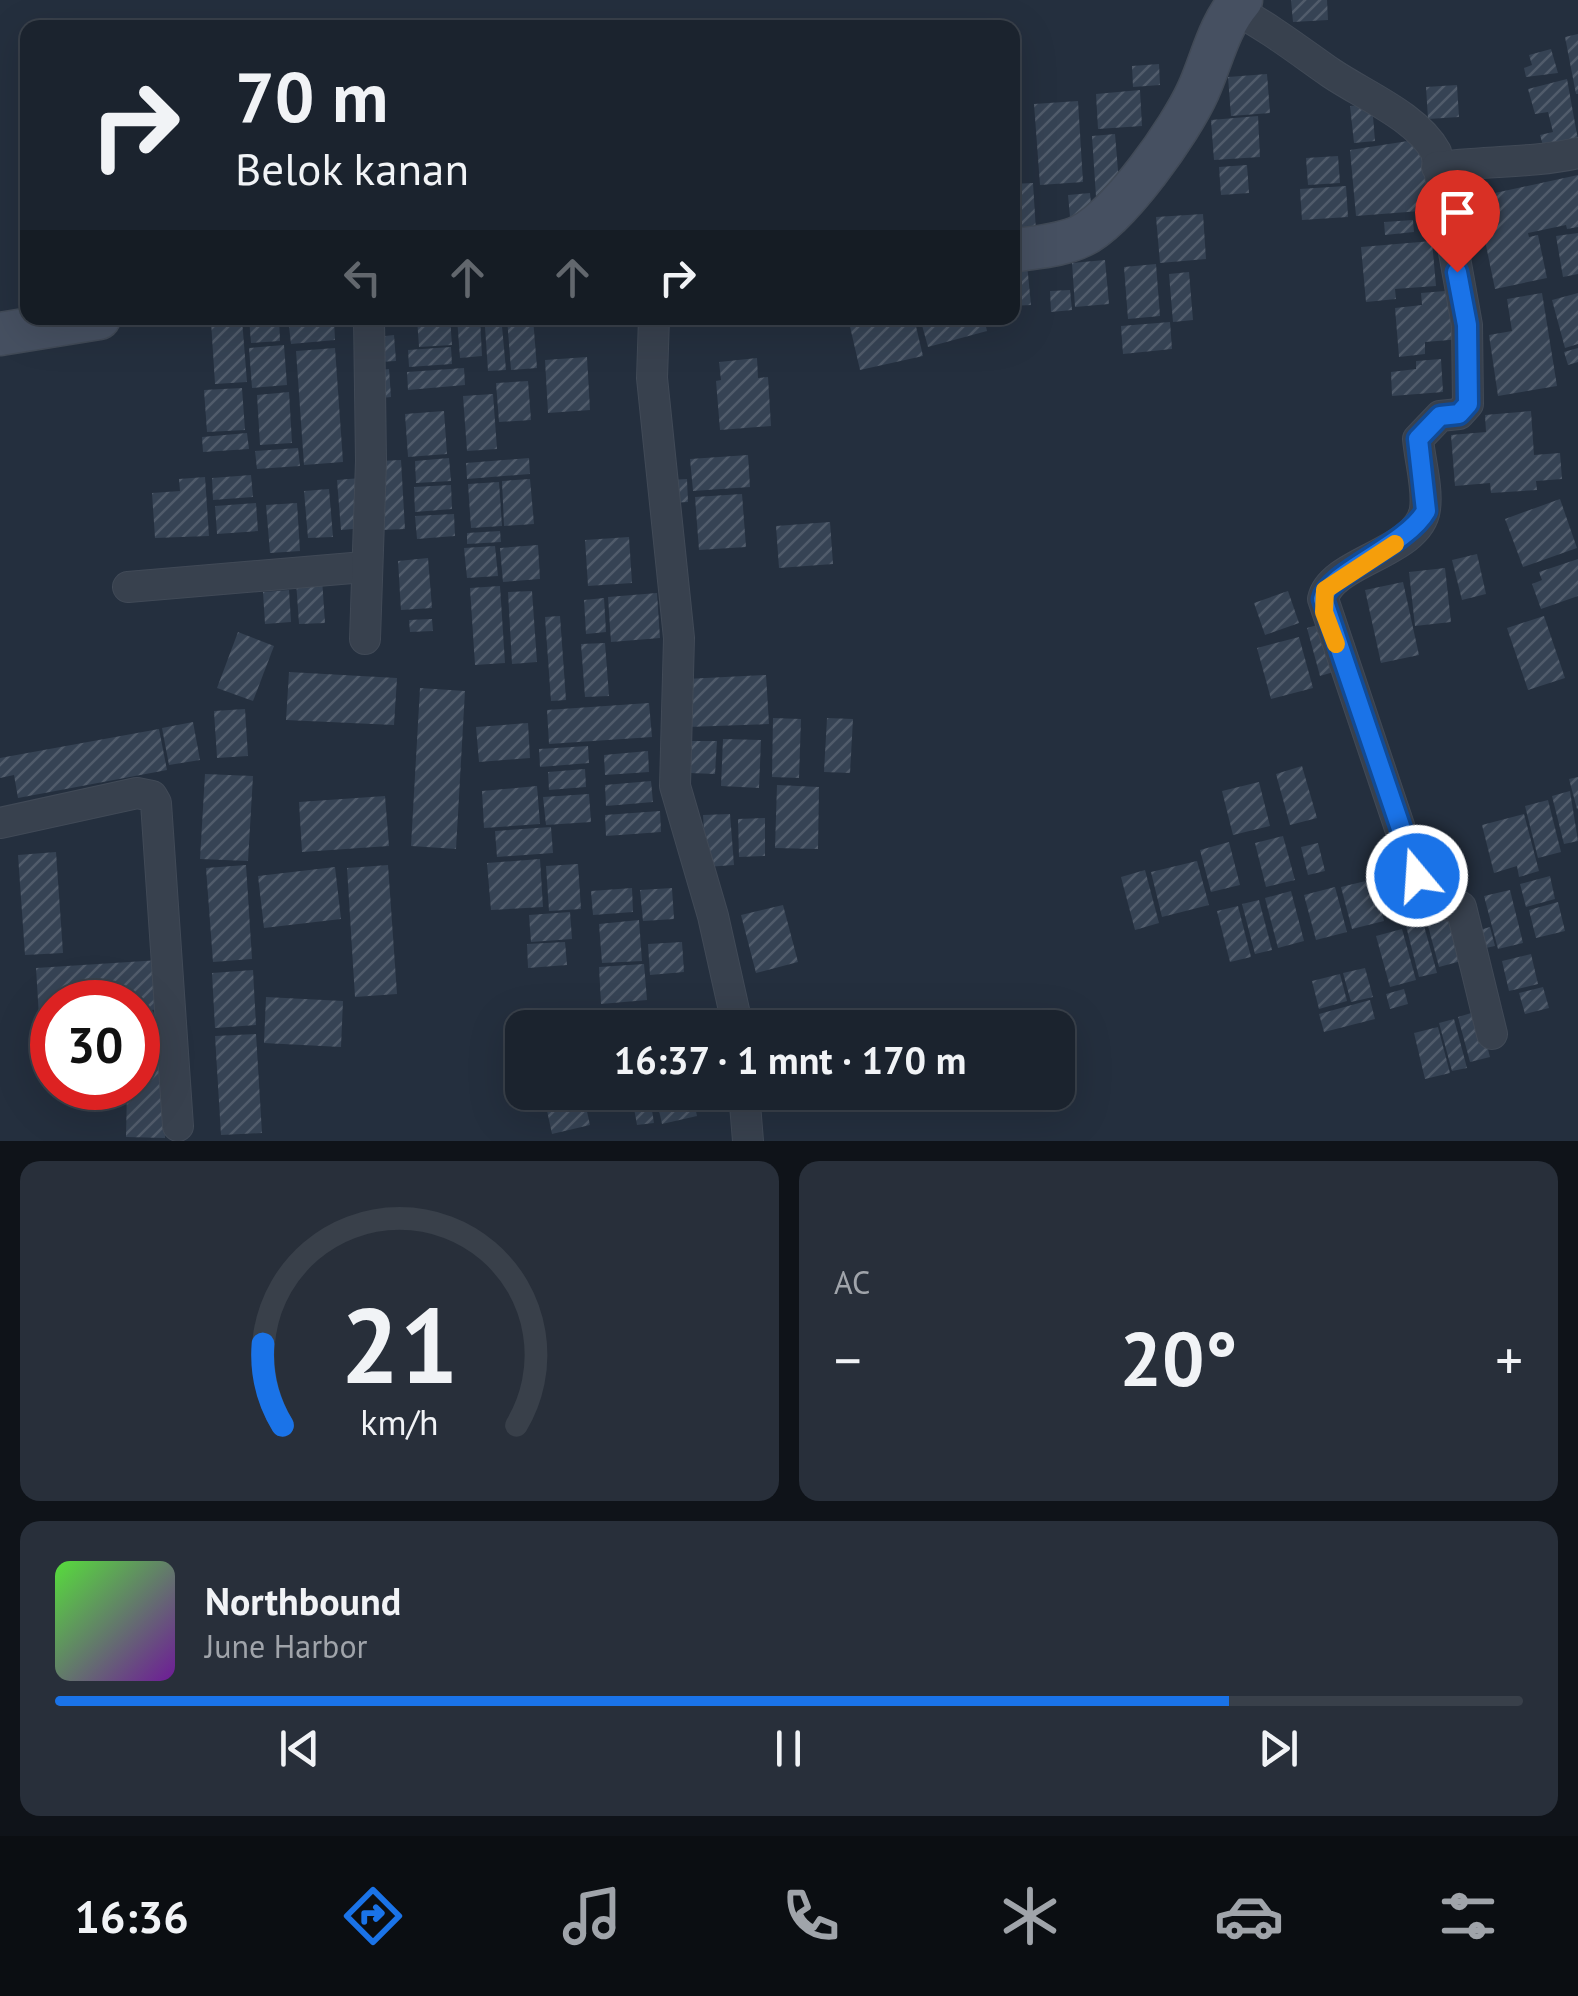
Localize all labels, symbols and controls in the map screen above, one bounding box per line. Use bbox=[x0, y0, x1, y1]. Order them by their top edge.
text: 70 m bbox=[235, 51, 388, 141]
icon: right bbox=[70, 60, 200, 190]
text: Belok kanan bbox=[235, 139, 469, 197]
pin bbox=[1415, 170, 1500, 273]
icon: arrive bbox=[1430, 185, 1485, 240]
icon: left bbox=[335, 250, 390, 305]
icon: ahead bbox=[440, 250, 495, 305]
icon: ahead bbox=[545, 250, 600, 305]
icon: right bbox=[650, 250, 705, 305]
position arrow bbox=[1365, 824, 1469, 928]
speed limit sign: 30 bbox=[30, 980, 160, 1110]
text: 16:37 · 1 mnt · 170 m bbox=[614, 1035, 966, 1084]
text: AC bbox=[834, 1261, 870, 1303]
text: 21 bbox=[341, 1277, 458, 1412]
text: 20° bbox=[1120, 1310, 1237, 1407]
text: − bbox=[834, 1324, 862, 1395]
text: + bbox=[1495, 1324, 1523, 1395]
text: km/h bbox=[360, 1399, 439, 1445]
text: Northbound bbox=[205, 1576, 401, 1625]
text: June Harbor bbox=[205, 1625, 367, 1667]
icon: previous bbox=[272, 1721, 327, 1776]
icon: pause bbox=[761, 1721, 816, 1776]
icon: next bbox=[1251, 1721, 1306, 1776]
icon: directions bbox=[338, 1881, 408, 1951]
icon: music bbox=[557, 1881, 627, 1951]
icon: phone bbox=[776, 1881, 846, 1951]
icon: climate bbox=[995, 1881, 1065, 1951]
icon: car bbox=[1214, 1881, 1284, 1951]
icon: filters bbox=[1433, 1881, 1503, 1951]
text: 16:36 bbox=[75, 1887, 189, 1945]

